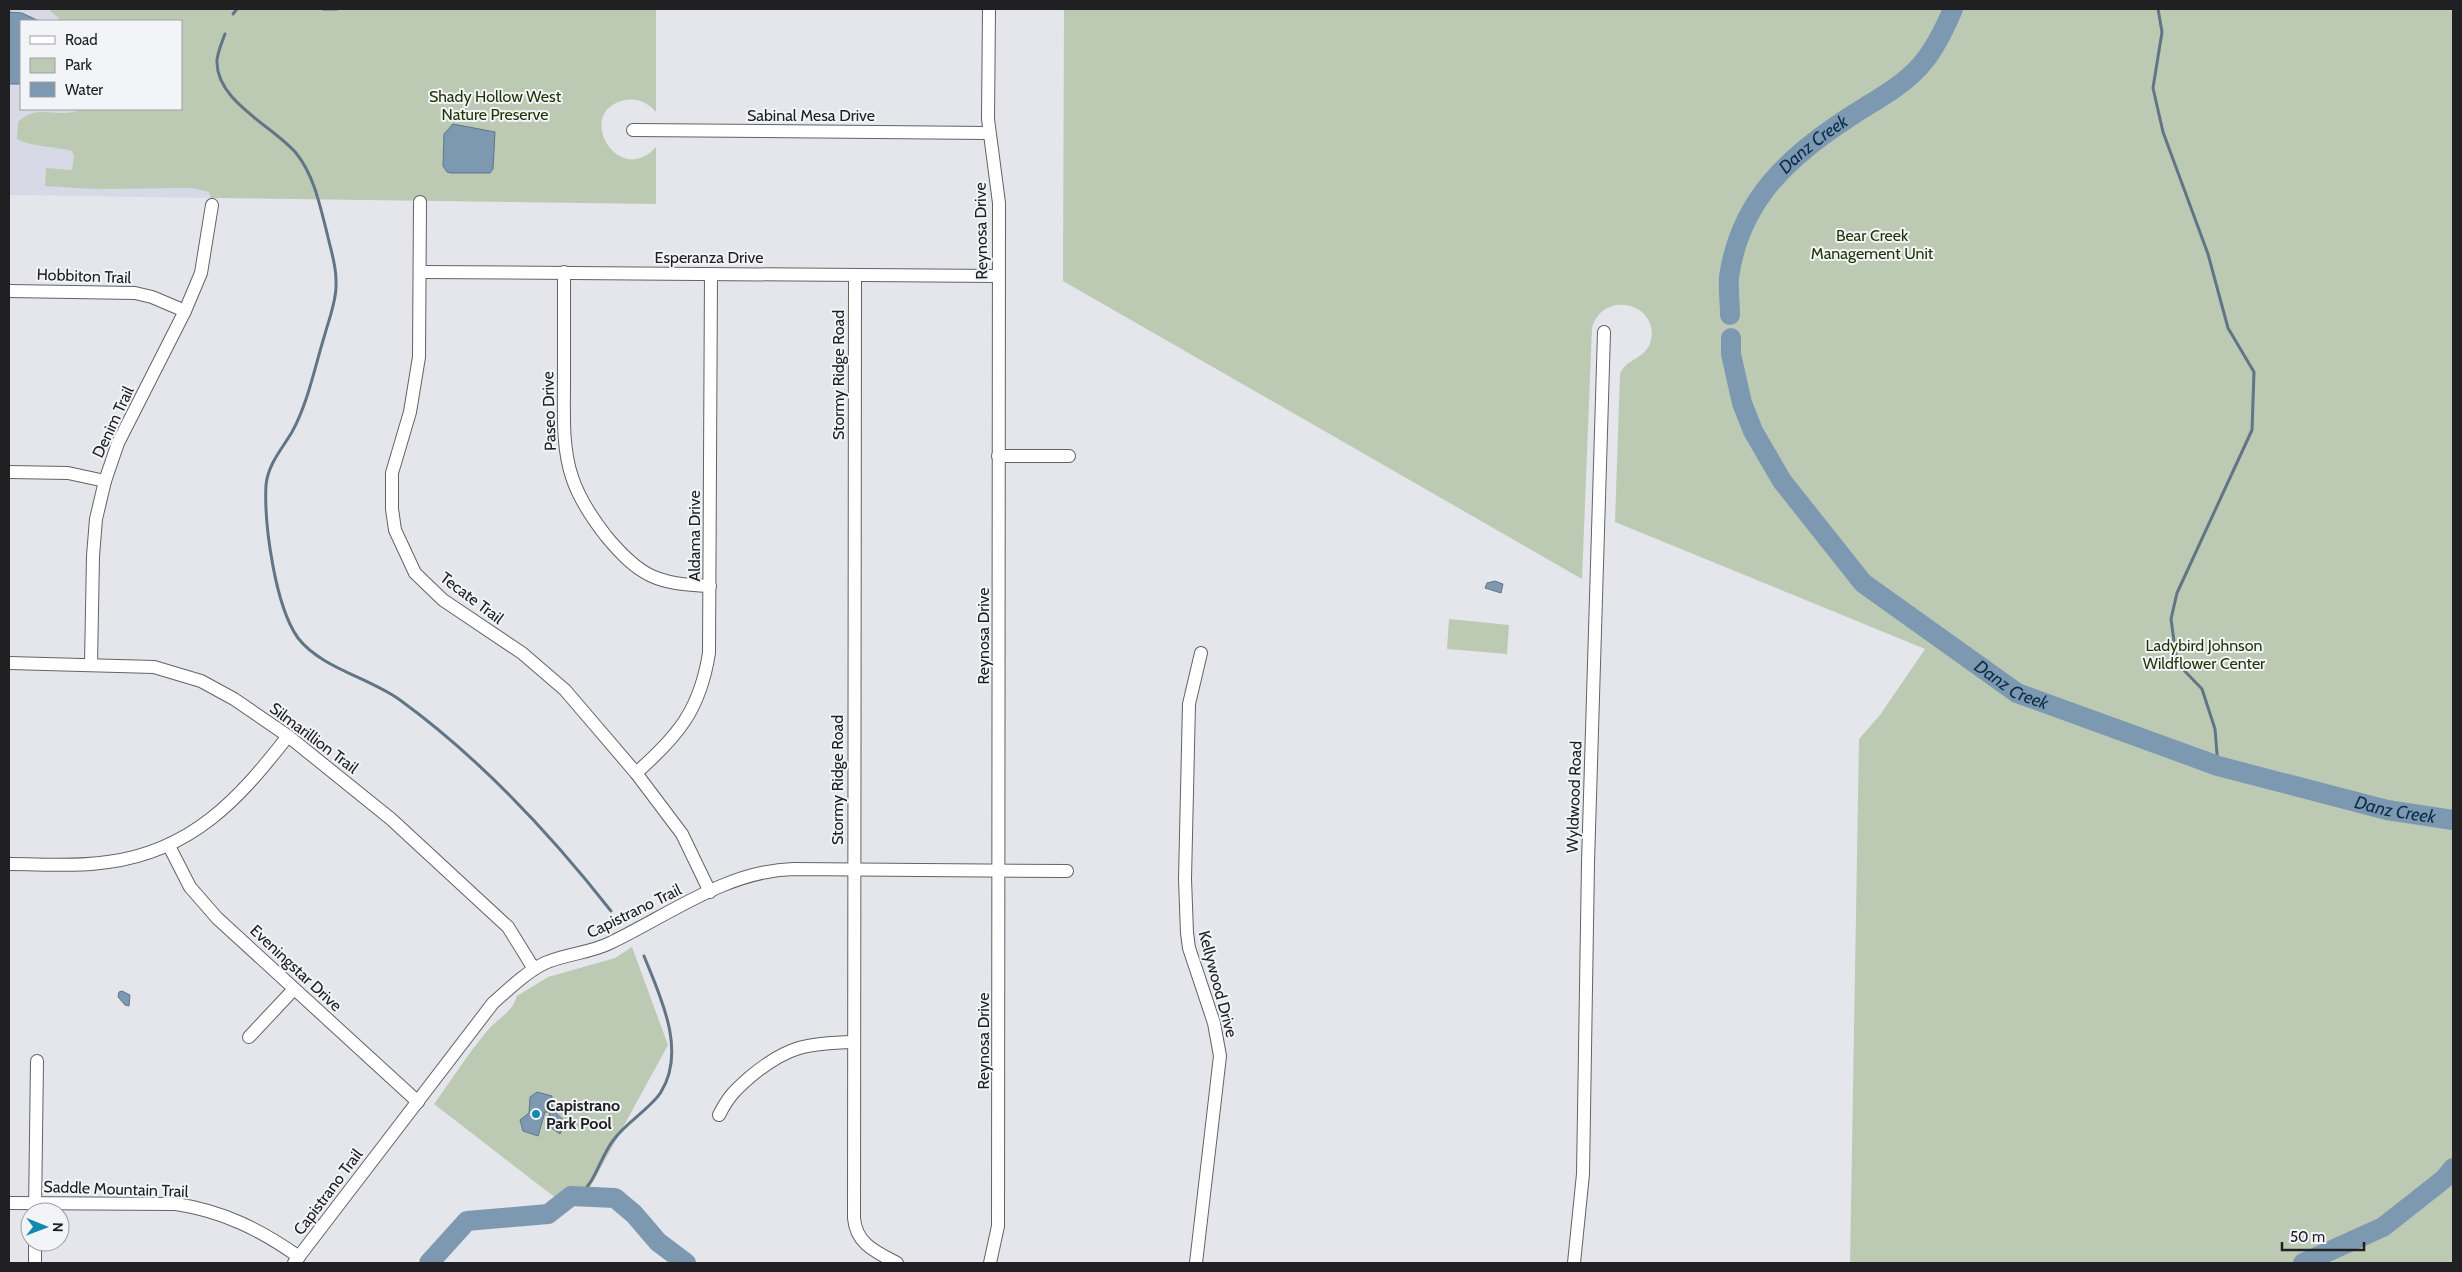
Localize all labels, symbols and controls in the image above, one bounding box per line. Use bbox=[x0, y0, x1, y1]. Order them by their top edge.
legend bbox=[20, 20, 182, 110]
text: Road bbox=[65, 31, 98, 49]
text: Park bbox=[65, 56, 92, 74]
text: Water bbox=[65, 81, 103, 99]
park label: Shady Hollow West Nature Preserve bbox=[429, 87, 562, 124]
street label: Sabinal Mesa Drive bbox=[747, 106, 875, 125]
water label: Danz Creek bbox=[1774, 110, 1853, 178]
street label: Reynosa Drive bbox=[971, 182, 991, 280]
park label: Bear Creek Management Unit bbox=[1811, 226, 1934, 263]
street label: Esperanza Drive bbox=[655, 248, 763, 267]
street label: Hobbiton Trail bbox=[36, 265, 132, 287]
street label: Stormy Ridge Road bbox=[829, 310, 848, 440]
street label: Paseo Drive bbox=[538, 371, 560, 451]
street label: Denim Trail bbox=[88, 383, 138, 461]
street label: Aldama Drive bbox=[685, 490, 704, 582]
street label: Tecate Trail bbox=[437, 568, 508, 628]
street label: Reynosa Drive bbox=[974, 587, 993, 685]
park label: Ladybird Johnson Wildflower Center bbox=[2143, 636, 2266, 673]
water label: Danz Creek bbox=[1970, 655, 2052, 715]
street label: Silmarillion Trail bbox=[266, 699, 362, 778]
street label: Stormy Ridge Road bbox=[828, 715, 847, 845]
street label: Wyldwood Road bbox=[1563, 741, 1585, 853]
water label: Danz Creek bbox=[2352, 791, 2438, 828]
street label: Capistrano Trail bbox=[584, 880, 685, 942]
street label: Eveningstar Drive bbox=[246, 921, 346, 1015]
street label: Kellywood Drive bbox=[1195, 929, 1241, 1039]
street label: Reynosa Drive bbox=[974, 992, 993, 1090]
place label: Capistrano Park Pool bbox=[546, 1096, 620, 1133]
marker: Capistrano Park Pool bbox=[530, 1108, 542, 1120]
street label: Capistrano Trail bbox=[289, 1145, 367, 1239]
street label: Saddle Mountain Trail bbox=[43, 1177, 189, 1201]
north arrow bbox=[20, 1202, 70, 1252]
scale bar bbox=[2282, 1220, 2364, 1252]
text: N bbox=[49, 1222, 67, 1232]
text: 50 m bbox=[2290, 1228, 2325, 1246]

